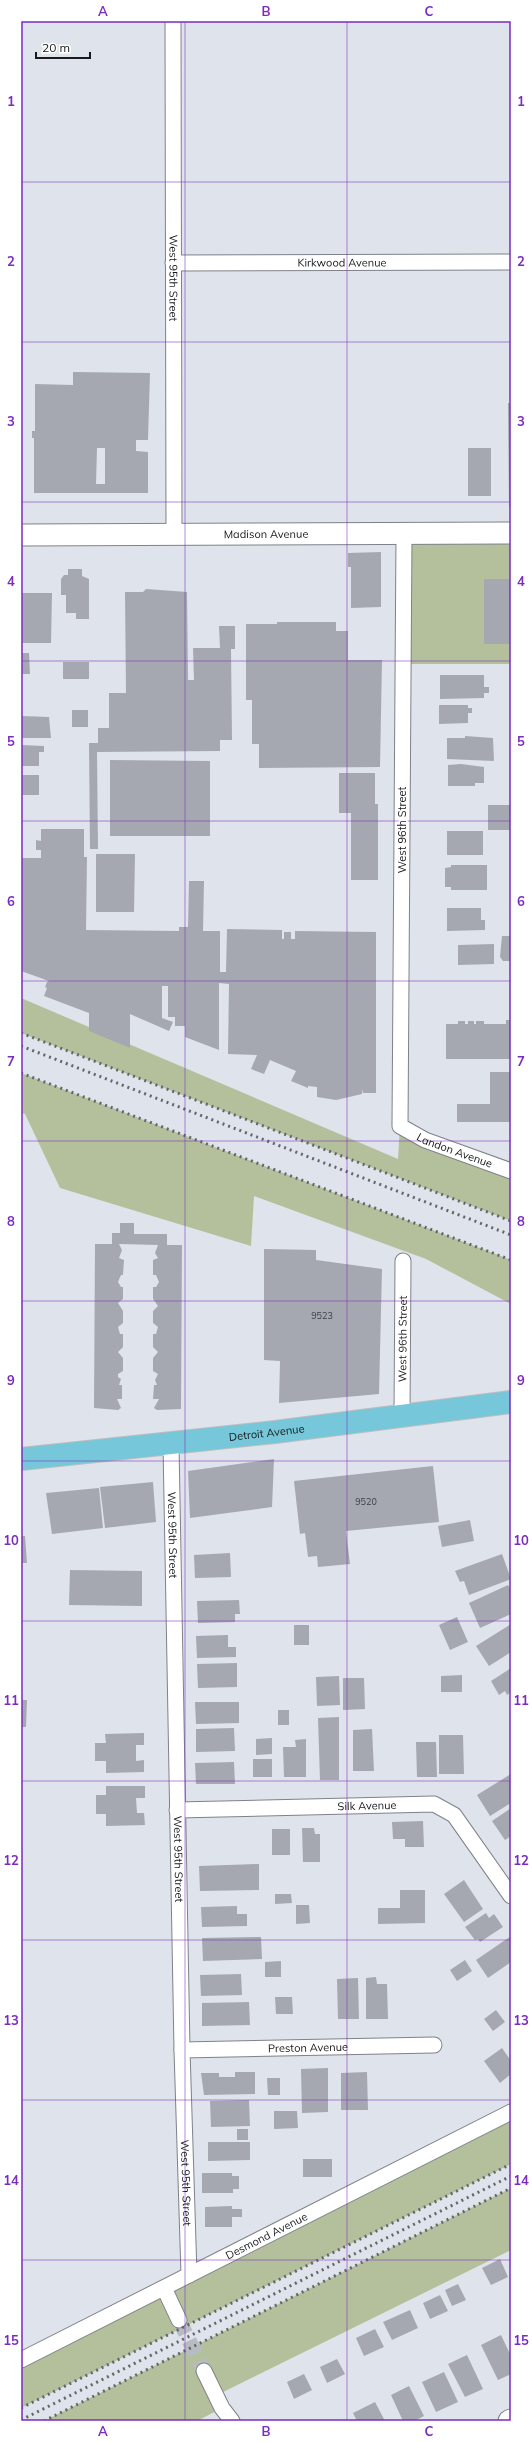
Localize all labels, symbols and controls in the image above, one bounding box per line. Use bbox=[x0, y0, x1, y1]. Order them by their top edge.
text: A bbox=[98, 3, 108, 19]
text: B bbox=[262, 3, 271, 19]
text: C bbox=[425, 3, 434, 19]
scale bar bbox=[36, 34, 90, 60]
text: 20 m bbox=[42, 40, 70, 55]
text: 1 bbox=[7, 93, 15, 109]
text: 1 bbox=[517, 93, 525, 109]
street label: West 95th Street bbox=[166, 235, 181, 321]
text: 2 bbox=[7, 253, 15, 269]
text: 2 bbox=[517, 253, 525, 269]
street label: Kirkwood Avenue bbox=[297, 255, 387, 270]
text: 3 bbox=[7, 413, 15, 429]
text: 3 bbox=[517, 413, 525, 429]
street label: Madison Avenue bbox=[224, 527, 308, 541]
text: 4 bbox=[7, 573, 15, 589]
text: 4 bbox=[517, 573, 525, 589]
text: 5 bbox=[7, 733, 15, 749]
text: 5 bbox=[517, 733, 525, 749]
street label: West 96th Street bbox=[395, 787, 409, 873]
text: 6 bbox=[7, 893, 15, 909]
text: 6 bbox=[517, 893, 525, 909]
text: 7 bbox=[7, 1053, 15, 1069]
text: 7 bbox=[517, 1053, 525, 1069]
street label: Landon Avenue bbox=[414, 1130, 494, 1171]
text: 8 bbox=[7, 1213, 15, 1229]
text: 8 bbox=[517, 1213, 525, 1229]
street label: West 96th Street bbox=[395, 1296, 410, 1382]
house number: 9523 bbox=[311, 1310, 333, 1321]
text: 9 bbox=[7, 1372, 15, 1388]
text: 9 bbox=[517, 1372, 525, 1388]
street label: Detroit Avenue bbox=[228, 1421, 305, 1444]
street label: West 95th Street bbox=[165, 1492, 180, 1579]
house number: 9520 bbox=[355, 1496, 377, 1507]
text: 10 bbox=[3, 1532, 19, 1548]
text: 10 bbox=[513, 1532, 529, 1548]
text: 11 bbox=[3, 1692, 19, 1708]
text: 11 bbox=[513, 1692, 529, 1708]
street label: Silk Avenue bbox=[337, 1798, 397, 1813]
street label: West 95th Street bbox=[171, 1816, 186, 1902]
text: 12 bbox=[3, 1852, 19, 1868]
text: 12 bbox=[513, 1852, 529, 1868]
text: 13 bbox=[3, 2012, 19, 2028]
text: 13 bbox=[513, 2012, 529, 2028]
street label: Preston Avenue bbox=[268, 2040, 348, 2055]
street label: West 95th Street bbox=[178, 2139, 194, 2226]
text: 14 bbox=[3, 2172, 19, 2188]
text: 14 bbox=[513, 2172, 529, 2188]
street label: Desmond Avenue bbox=[223, 2209, 310, 2262]
text: 15 bbox=[3, 2332, 19, 2348]
text: 15 bbox=[513, 2332, 529, 2348]
text: A bbox=[98, 2423, 108, 2439]
text: B bbox=[262, 2423, 271, 2439]
text: C bbox=[425, 2423, 434, 2439]

